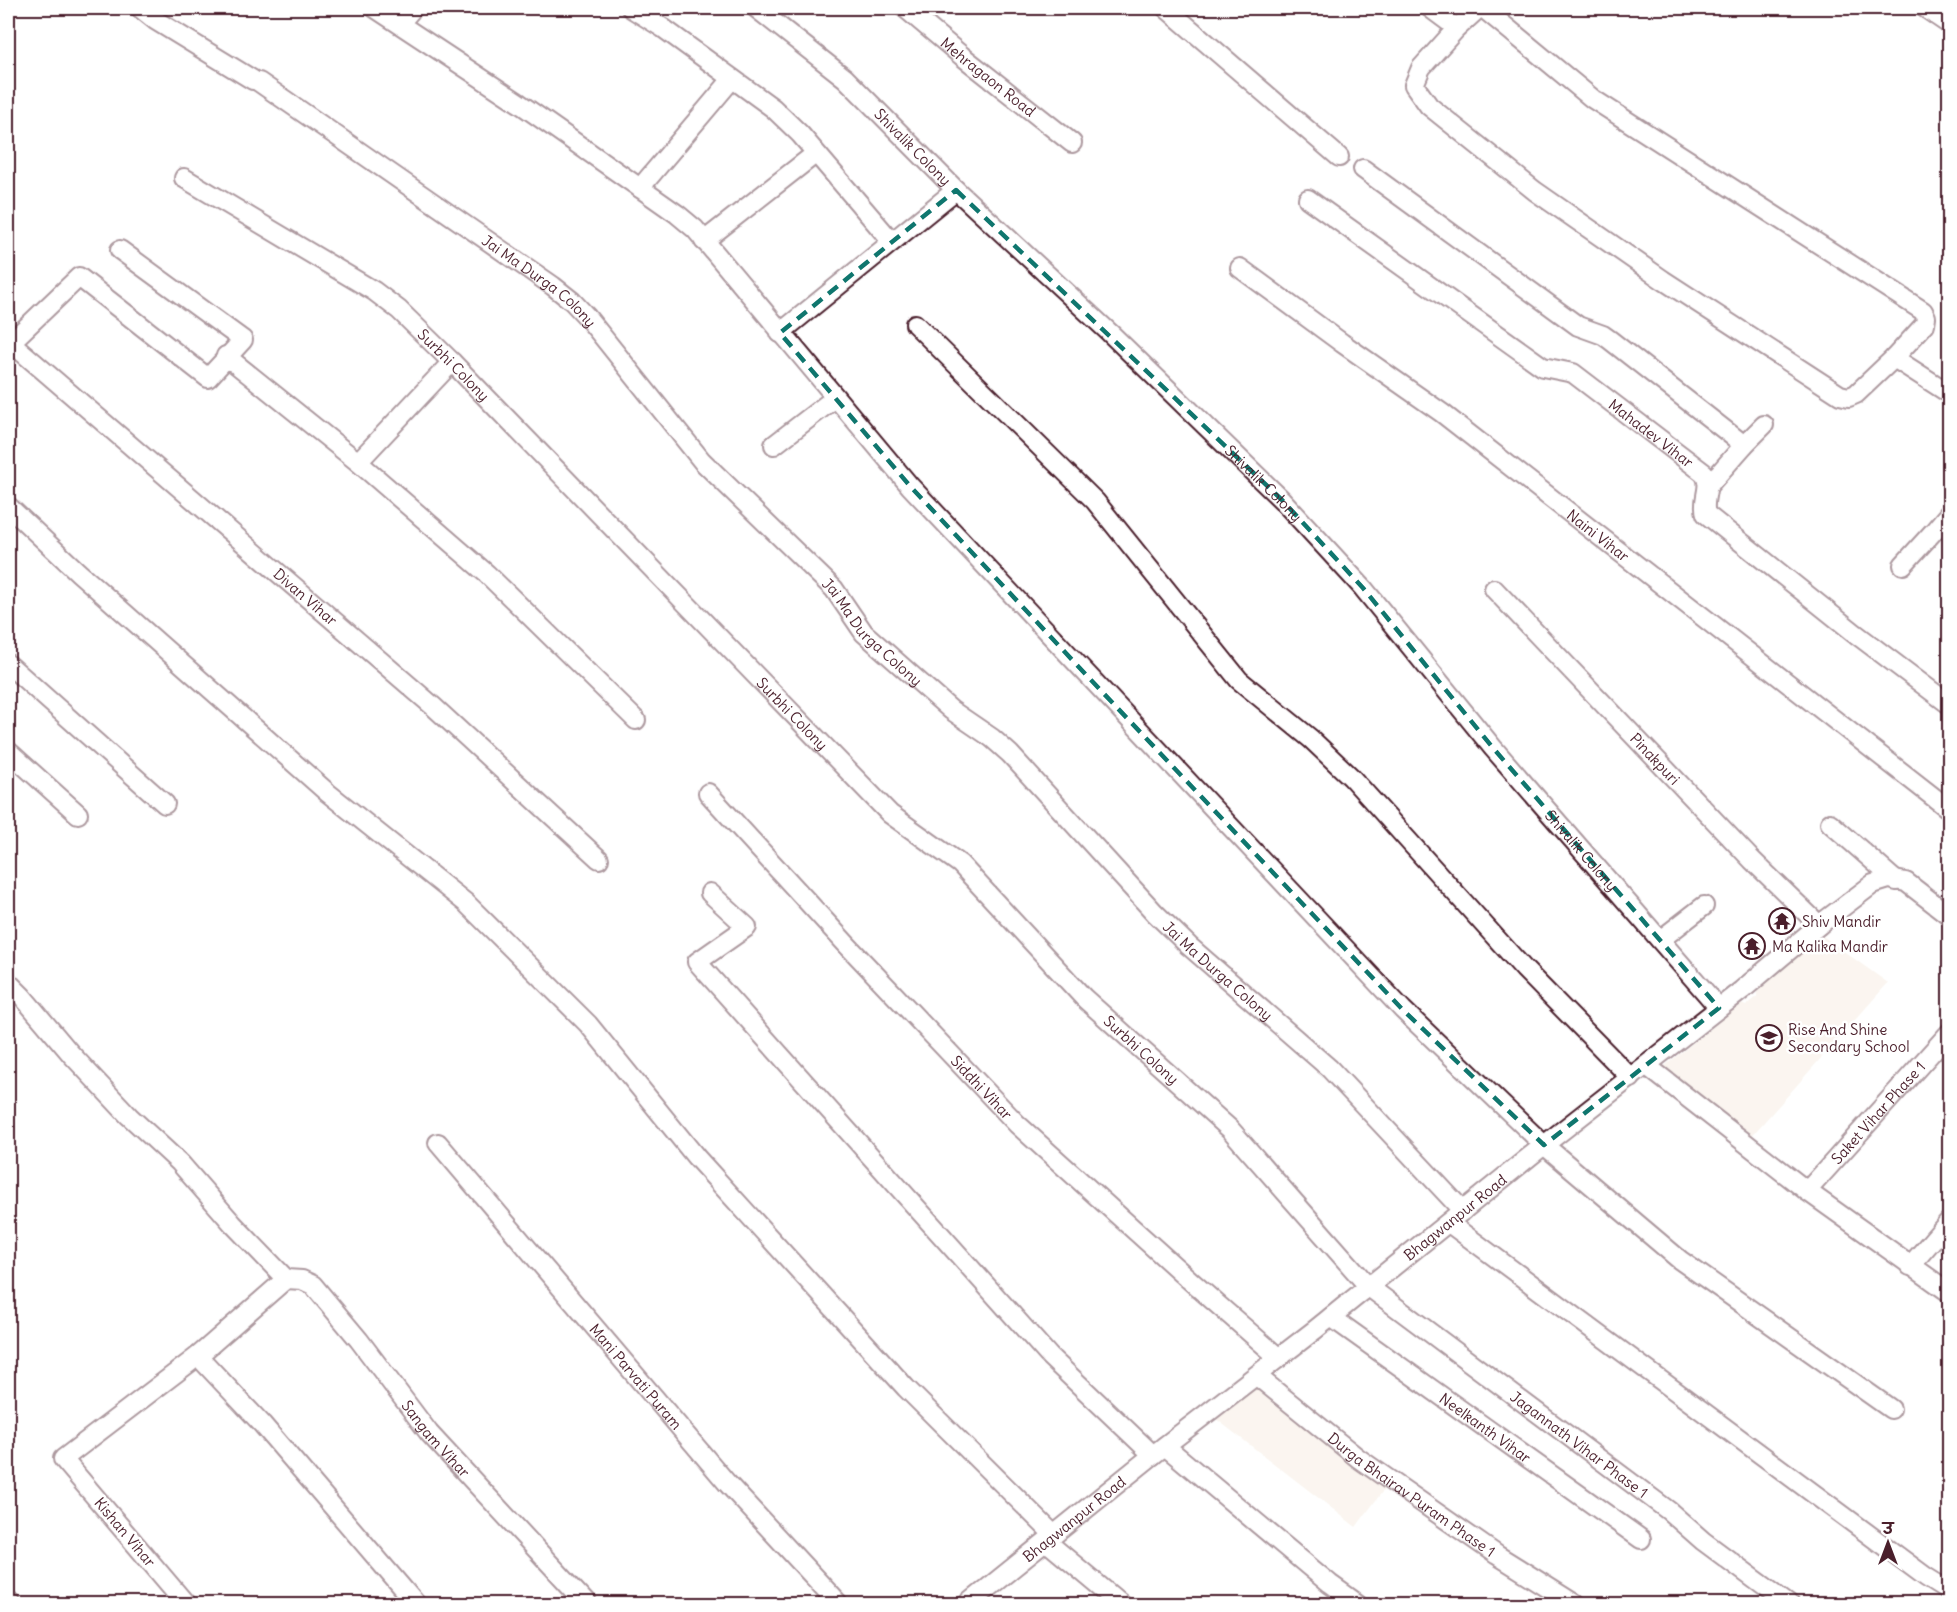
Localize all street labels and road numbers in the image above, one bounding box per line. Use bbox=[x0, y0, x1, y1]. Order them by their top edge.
street label: Mehragaon Road bbox=[937, 33, 1040, 120]
street label: Shivalik Colony bbox=[871, 104, 956, 189]
street label: Jai Ma Durga Colony bbox=[479, 230, 601, 331]
street label: Surbhi Colony bbox=[414, 325, 494, 405]
street label: Mahadev Vihar bbox=[1605, 394, 1697, 471]
street label: Shivalik Colony bbox=[1221, 441, 1306, 525]
street label: Naini Vihar bbox=[1563, 505, 1633, 565]
street label: Divan Vihar bbox=[270, 564, 342, 629]
street label: Jai Ma Durga Colony bbox=[819, 574, 926, 690]
street label: Surbhi Colony bbox=[753, 673, 832, 754]
street label: Pinakpuri bbox=[1626, 729, 1684, 788]
street label: Shivalik Colony bbox=[1541, 806, 1622, 895]
street label: Jai Ma Durga Colony bbox=[1159, 917, 1277, 1024]
street label: Surbhi Colony bbox=[1100, 1011, 1183, 1088]
street label: Siddhi Vihar bbox=[947, 1051, 1017, 1123]
street label: Saket Vihar Phase 1 bbox=[1827, 1057, 1929, 1167]
street label: Bhagwanpur Road bbox=[1400, 1170, 1510, 1264]
street label: Mani Parvati Puram bbox=[586, 1319, 686, 1433]
street label: Jagannath Vihar Phase 1 bbox=[1507, 1387, 1652, 1502]
street label: Neelkanth Vihar bbox=[1436, 1388, 1535, 1467]
street label: Sangam Vihar bbox=[398, 1396, 474, 1481]
street label: Durga Bhairav Puram Phase 1 bbox=[1324, 1428, 1499, 1561]
street label: Bhagwanpur Road bbox=[1019, 1471, 1129, 1566]
street label: Kishan Vihar bbox=[90, 1493, 160, 1571]

